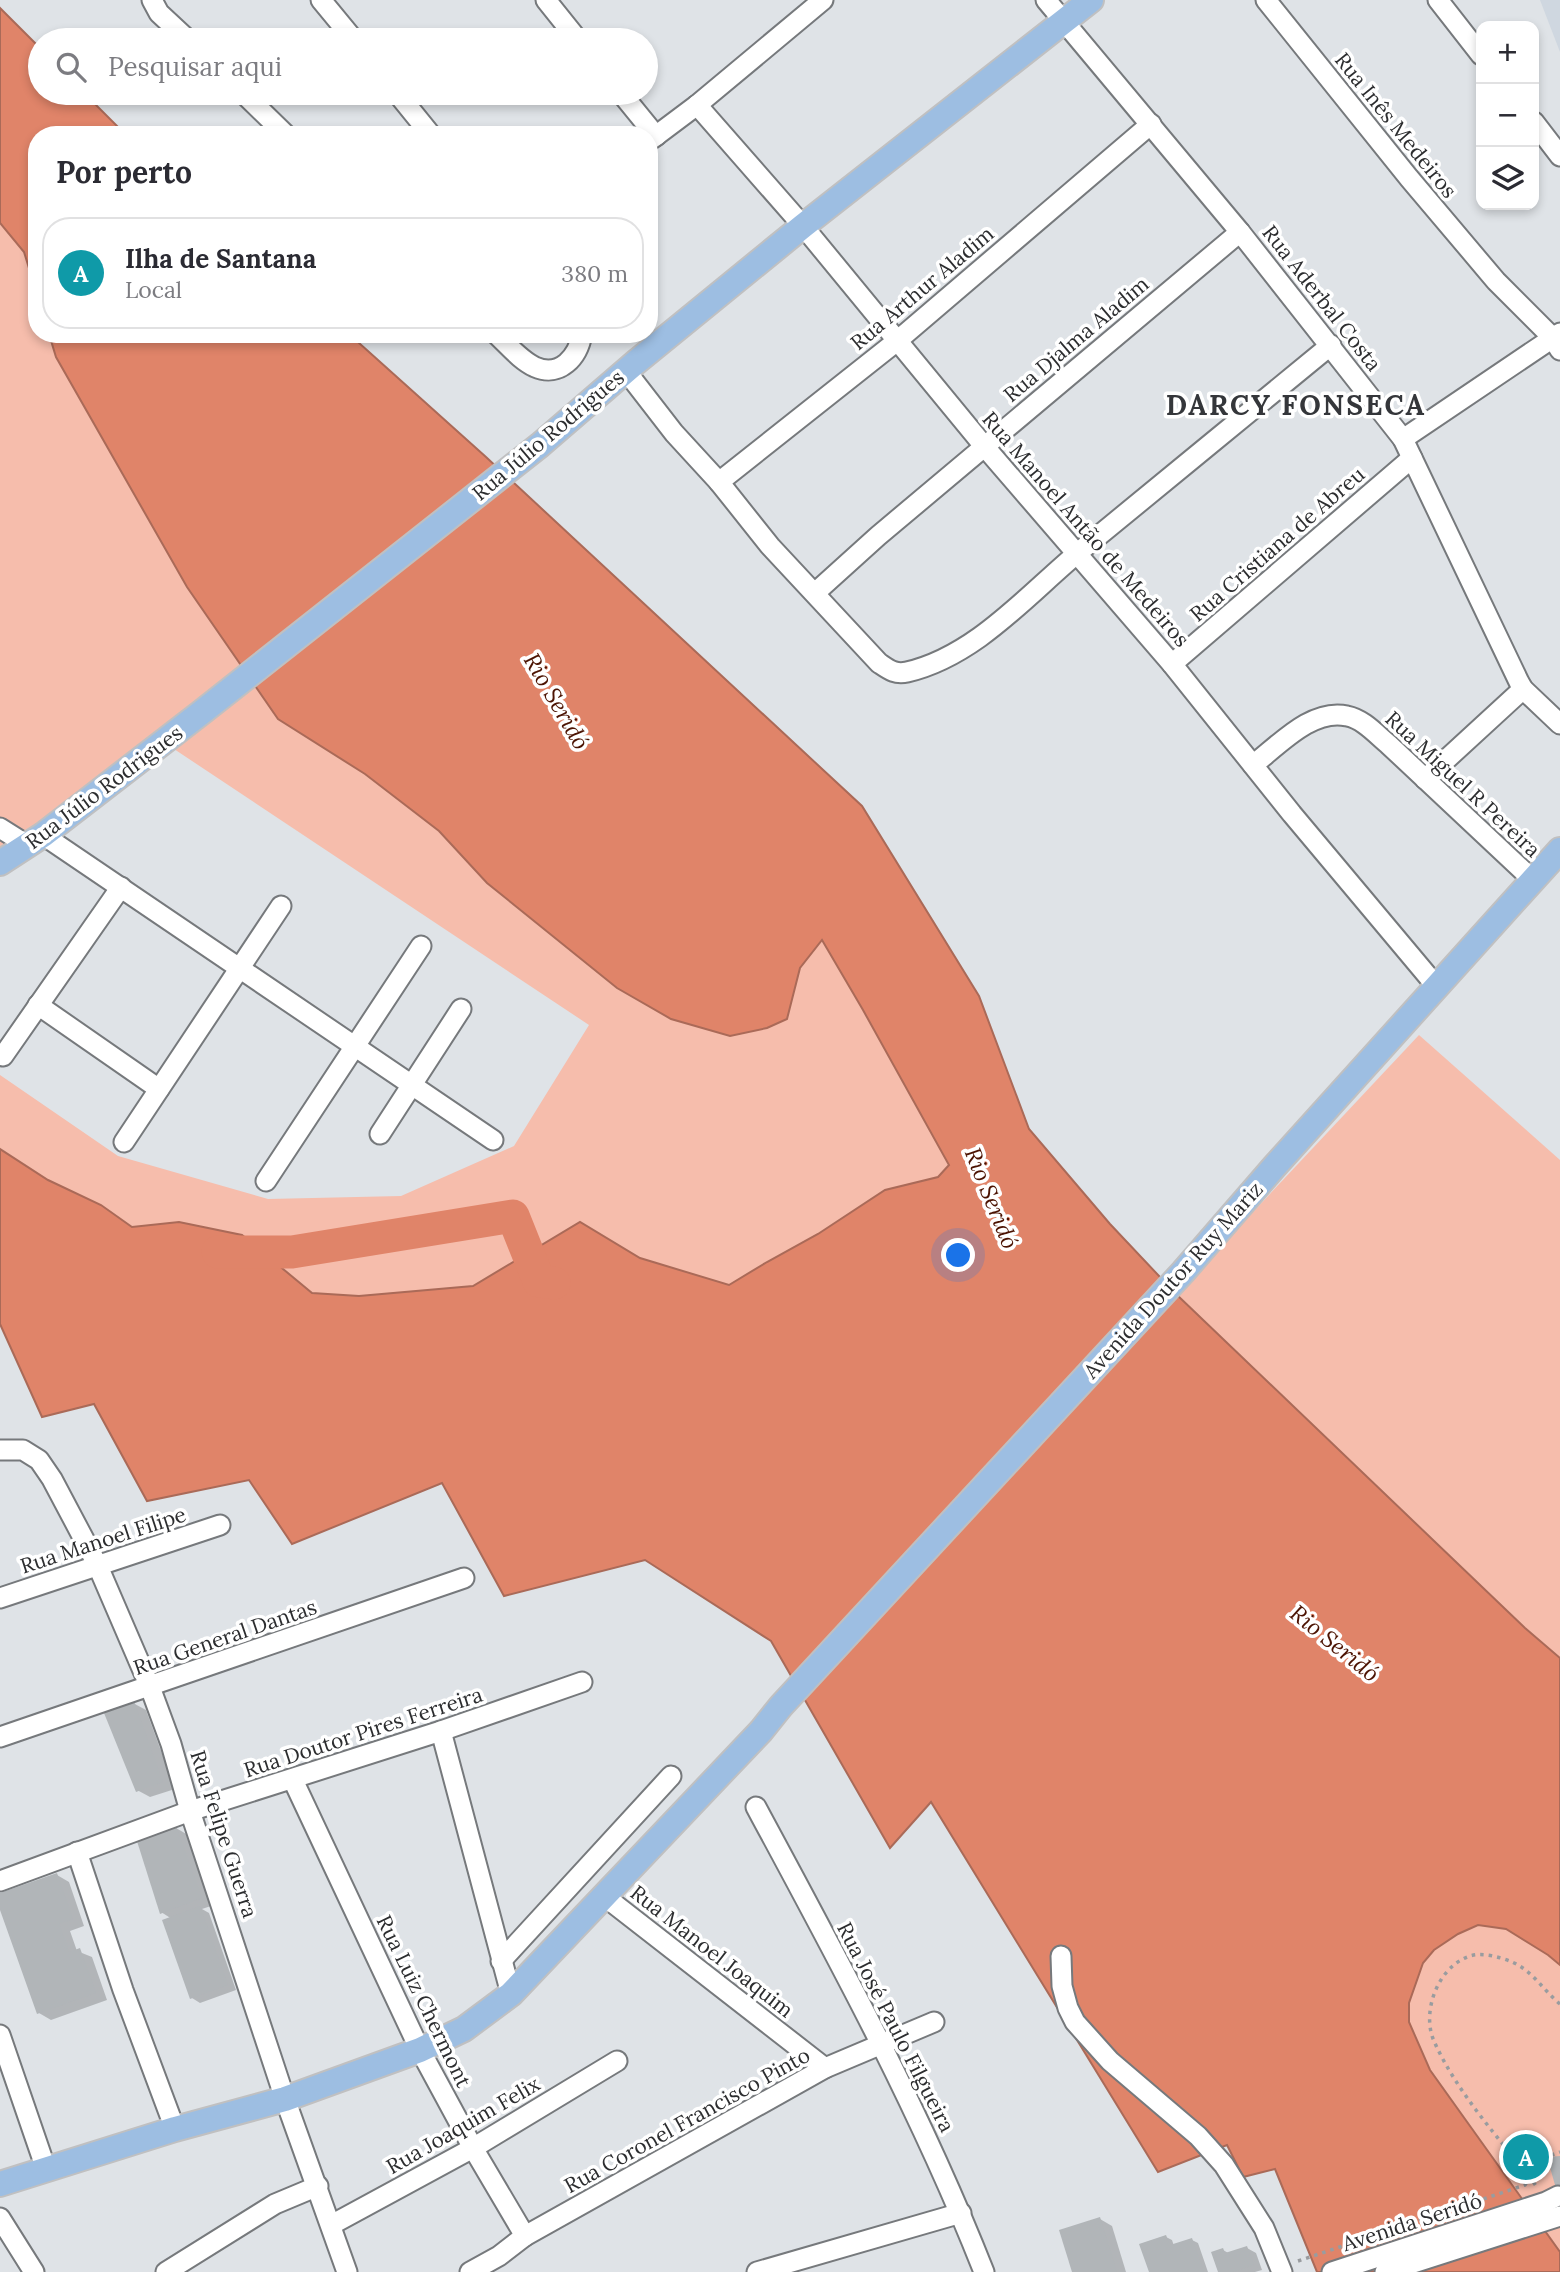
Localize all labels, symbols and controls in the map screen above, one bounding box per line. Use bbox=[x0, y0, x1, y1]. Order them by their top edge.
map controls bbox=[1476, 21, 1539, 210]
button: + bbox=[1476, 21, 1539, 84]
search box bbox=[28, 28, 658, 105]
street label: Rua Inês Medeiros bbox=[1329, 47, 1463, 203]
icon: search bbox=[52, 48, 90, 86]
text: Pesquisar aqui bbox=[108, 50, 282, 83]
button: − bbox=[1476, 84, 1539, 147]
button: layers bbox=[1476, 147, 1539, 210]
text: Por perto bbox=[56, 153, 192, 191]
street label: Rua Arthur Aladim bbox=[845, 220, 1000, 356]
street label: Rua Aderbal Costa bbox=[1257, 220, 1388, 377]
text: Ilha de Santana bbox=[125, 242, 316, 275]
text: A bbox=[73, 259, 89, 288]
text: 380 m bbox=[561, 259, 628, 288]
street label: Rua Djalma Aladim bbox=[998, 270, 1154, 408]
text: Local bbox=[125, 275, 182, 304]
street label: Rua Júlio Rodrigues bbox=[467, 364, 629, 506]
district label: DARCY FONSECA bbox=[1166, 387, 1426, 423]
street label: Rua Manoel Antão de Medeiros bbox=[976, 406, 1196, 652]
street label: Rua Cristiana de Abreu bbox=[1184, 461, 1370, 627]
water label: Rio Seridó bbox=[518, 648, 596, 754]
street label: Rua Miguel R Pereira bbox=[1380, 705, 1546, 863]
street label: Rua Júlio Rodrigues bbox=[20, 719, 188, 855]
water label: Rio Seridó bbox=[959, 1143, 1025, 1253]
street label: Avenida Doutor Ruy Mariz bbox=[1077, 1176, 1269, 1385]
your location bbox=[941, 1238, 975, 1272]
street label: Rua Manoel Filipe bbox=[17, 1500, 189, 1580]
street label: Rua General Dantas bbox=[130, 1593, 320, 1681]
water label: Rio Seridó bbox=[1284, 1598, 1386, 1688]
street label: Rua Doutor Pires Ferreira bbox=[240, 1681, 486, 1783]
street label: Rua Felipe Guerra bbox=[184, 1747, 264, 1921]
street label: Rua Manoel Joaquim bbox=[625, 1879, 799, 2023]
street label: Rua Luiz Chermont bbox=[371, 1910, 478, 2092]
street label: Rua José Paulo Filgueira bbox=[831, 1917, 961, 2137]
street label: Rua Coronel Francisco Pinto bbox=[559, 2041, 815, 2199]
street label: Rua Joaquim Felix bbox=[381, 2070, 545, 2180]
pin: A bbox=[1503, 2131, 1549, 2183]
street label: Avenida Seridó bbox=[1338, 2187, 1485, 2258]

